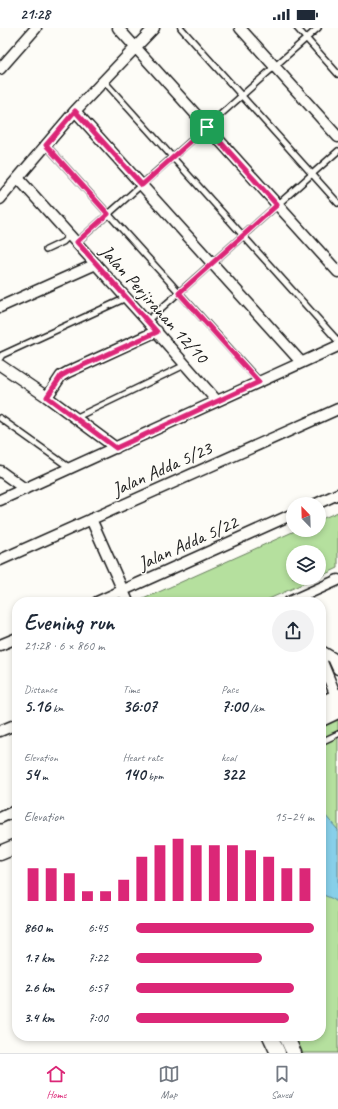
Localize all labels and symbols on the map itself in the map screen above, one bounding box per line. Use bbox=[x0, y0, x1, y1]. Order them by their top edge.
pin bbox=[190, 110, 224, 144]
street label: Jalan Perjiranan 12/10 bbox=[94, 239, 215, 369]
street label: Jalan Adda 5/23 bbox=[107, 436, 217, 502]
north arrow bbox=[286, 497, 326, 537]
street label: Jalan Adda 5/22 bbox=[133, 510, 243, 576]

